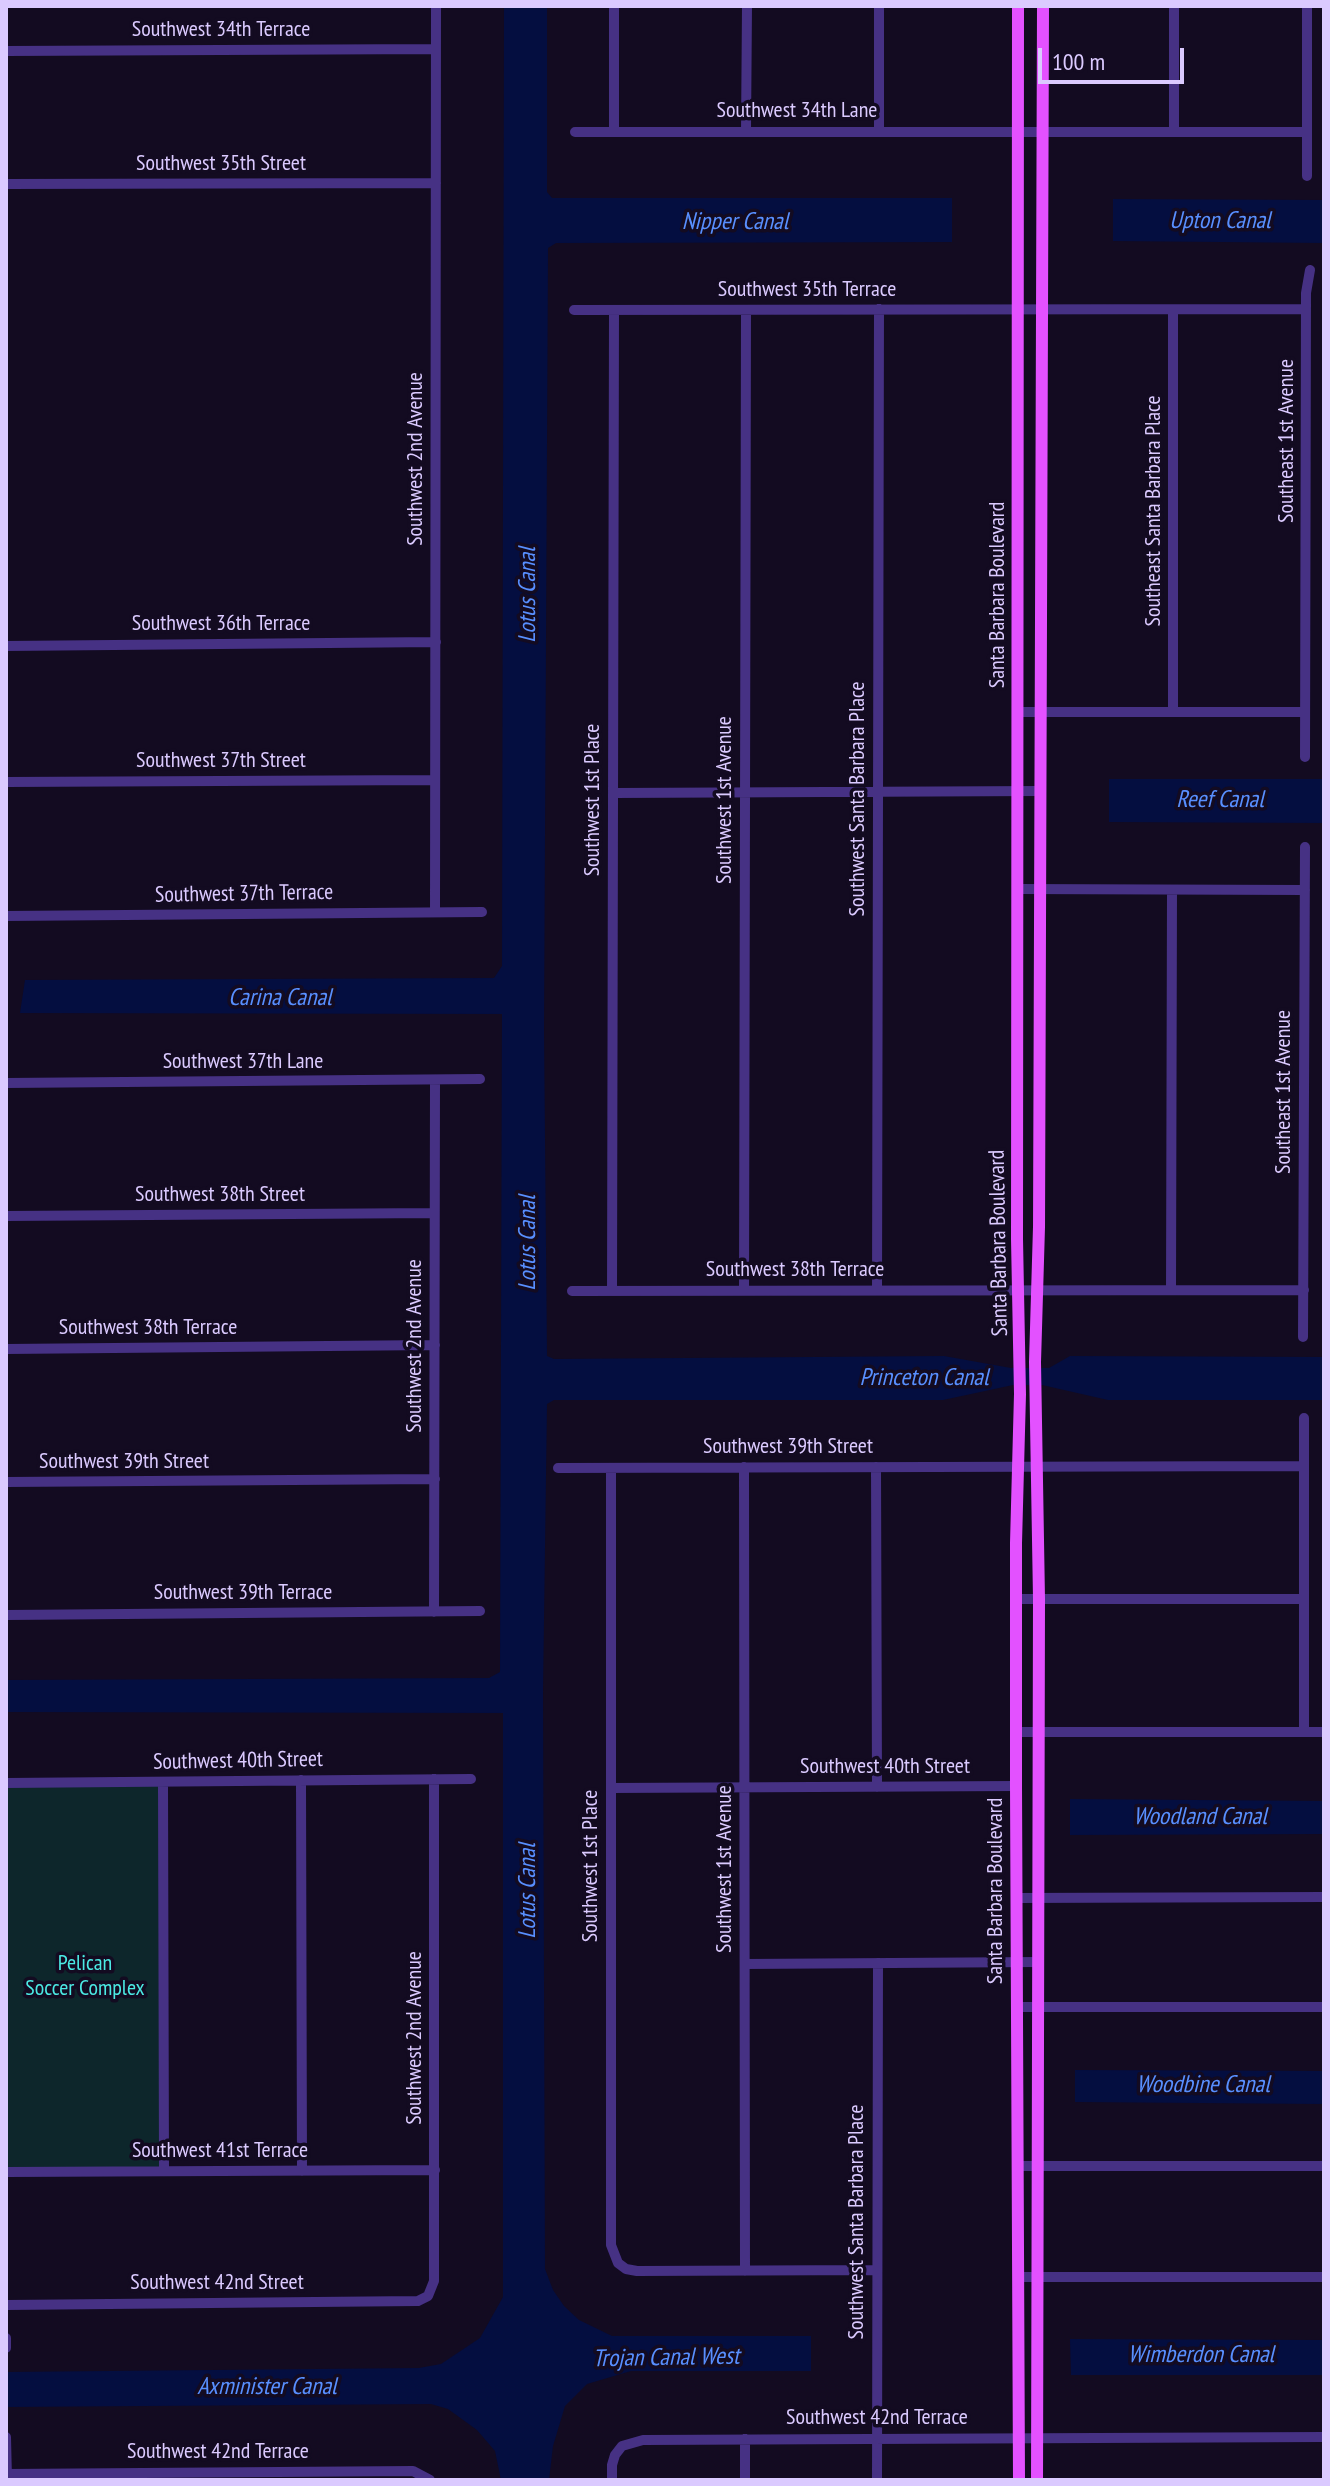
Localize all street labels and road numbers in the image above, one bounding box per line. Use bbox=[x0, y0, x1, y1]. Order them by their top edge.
street label: Southwest 34th Terrace bbox=[132, 17, 310, 43]
street label: Southwest 34th Lane bbox=[717, 98, 877, 124]
street label: Southwest 35th Street bbox=[136, 151, 306, 177]
street label: Southwest 35th Terrace bbox=[718, 277, 896, 303]
street label: Southeast 1st Avenue bbox=[1274, 359, 1300, 523]
street label: Southwest 2nd Avenue bbox=[403, 372, 429, 546]
street label: Southeast Santa Barbara Place bbox=[1141, 395, 1167, 627]
street label: Santa Barbara Boulevard bbox=[985, 502, 1011, 688]
street label: Southwest 36th Terrace bbox=[132, 611, 310, 637]
street label: Southwest Santa Barbara Place bbox=[845, 681, 871, 917]
street label: Southwest 1st Avenue bbox=[712, 716, 738, 884]
street label: Southwest 1st Place bbox=[580, 724, 606, 876]
street label: Southwest 37th Street bbox=[136, 748, 306, 774]
street label: Southwest 37th Terrace bbox=[155, 879, 333, 909]
street label: Southeast 1st Avenue bbox=[1271, 1010, 1297, 1174]
street label: Southwest 37th Lane bbox=[163, 1049, 323, 1075]
street label: Santa Barbara Boulevard bbox=[984, 1150, 1014, 1336]
street label: Southwest 38th Street bbox=[135, 1182, 305, 1208]
street label: Southwest 38th Terrace bbox=[706, 1257, 884, 1283]
street label: Southwest 2nd Avenue bbox=[402, 1259, 428, 1433]
street label: Southwest 38th Terrace bbox=[59, 1315, 237, 1341]
street label: Southwest 39th Street bbox=[703, 1434, 873, 1460]
street label: Southwest 39th Street bbox=[39, 1449, 209, 1475]
street label: Southwest 39th Terrace bbox=[154, 1580, 332, 1606]
street label: Southwest 40th Street bbox=[153, 1746, 323, 1776]
street label: Southwest 40th Street bbox=[800, 1754, 970, 1780]
street label: Southwest 1st Avenue bbox=[712, 1785, 738, 1953]
street label: Southwest 1st Place bbox=[578, 1790, 604, 1942]
street label: Santa Barbara Boulevard bbox=[983, 1798, 1009, 1984]
street label: Southwest 2nd Avenue bbox=[402, 1951, 428, 2125]
street label: Southwest Santa Barbara Place bbox=[844, 2104, 870, 2340]
street label: Southwest 41st Terrace bbox=[132, 2138, 308, 2164]
street label: Southwest 42nd Street bbox=[130, 2270, 304, 2296]
street label: Southwest 42nd Terrace bbox=[786, 2405, 968, 2431]
street label: Southwest 42nd Terrace bbox=[127, 2439, 309, 2465]

